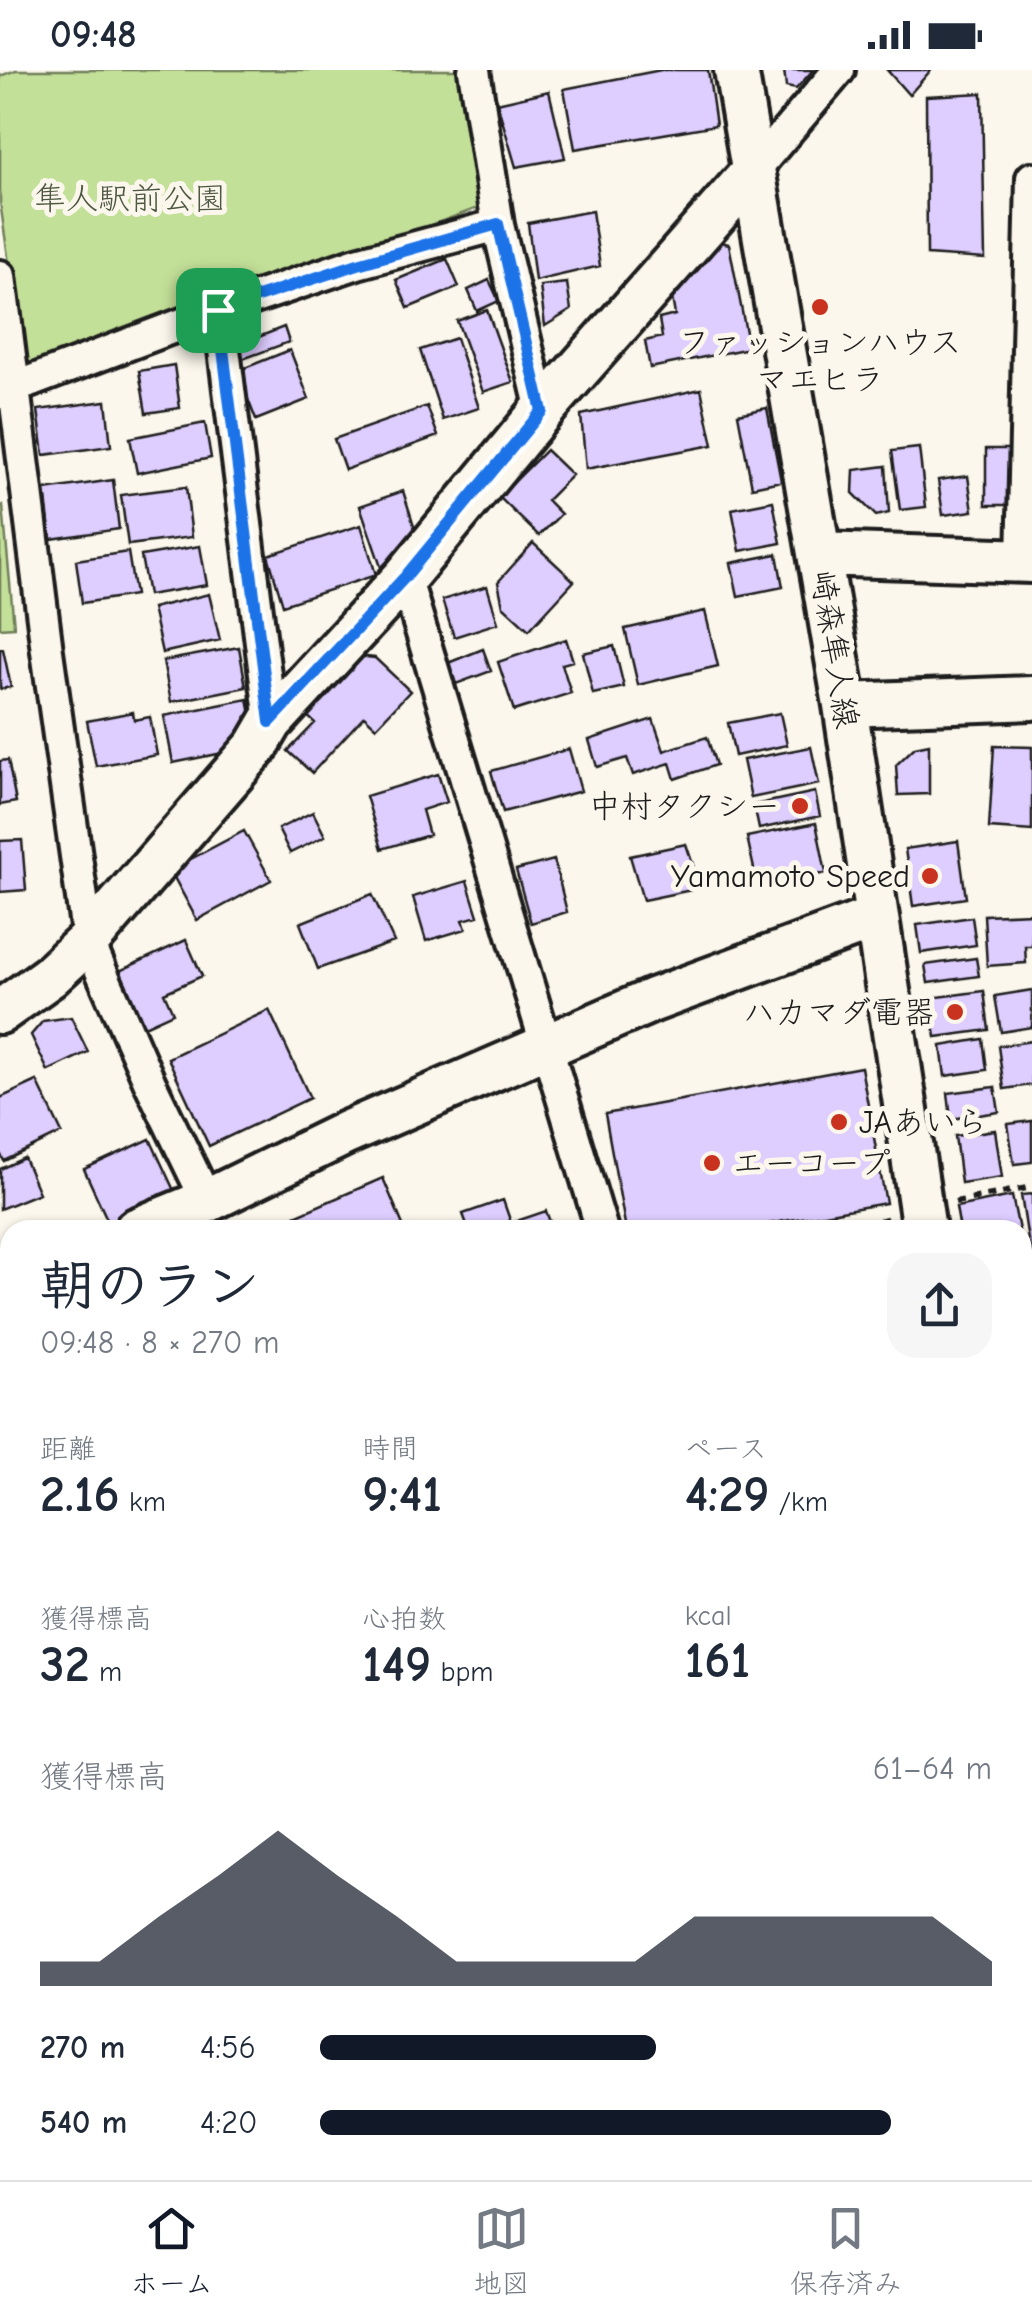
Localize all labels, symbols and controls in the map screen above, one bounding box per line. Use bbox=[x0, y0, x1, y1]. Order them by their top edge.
text: 09:48 bbox=[50, 13, 137, 57]
park label: 隼人駅前公園 bbox=[34, 180, 226, 217]
pin bbox=[176, 268, 261, 353]
icon: arrive bbox=[191, 283, 246, 338]
marker: ファッションハウス マエヒラ bbox=[809, 296, 831, 318]
place label: ファッションハウス マエヒラ bbox=[678, 324, 962, 398]
street label: 崎森隼人線 bbox=[804, 567, 865, 731]
place label: 中村タクシー bbox=[589, 788, 780, 825]
marker: 中村タクシー bbox=[789, 795, 811, 817]
place label: Yamamoto Speed bbox=[671, 858, 910, 895]
marker: Yamamoto Speed bbox=[919, 865, 941, 887]
place label: ハカマダ電器 bbox=[743, 994, 935, 1031]
marker: ハカマダ電器 bbox=[944, 1001, 966, 1023]
place label: JAあいら bbox=[859, 1104, 988, 1141]
marker: JAあいら bbox=[828, 1111, 850, 1133]
place label: エーコープ bbox=[732, 1145, 891, 1182]
marker: エーコープ bbox=[701, 1152, 723, 1174]
button: share bbox=[887, 1253, 992, 1358]
text: 朝のラン bbox=[40, 1254, 260, 1318]
text: 09:48 · 8 × 270 m bbox=[40, 1324, 280, 1361]
text: 距離 bbox=[40, 1433, 96, 1465]
text: 時間 bbox=[362, 1433, 418, 1465]
text: ペース bbox=[685, 1433, 767, 1465]
text: 2.16 bbox=[40, 1466, 120, 1524]
text: 9:41 bbox=[362, 1466, 442, 1524]
text: 4:29 bbox=[685, 1466, 770, 1524]
text: km bbox=[120, 1486, 166, 1518]
text: /km bbox=[770, 1486, 828, 1518]
text: kcal bbox=[685, 1600, 732, 1632]
text: 獲得標高 bbox=[40, 1603, 152, 1635]
text: 心拍数 bbox=[362, 1603, 446, 1635]
text: 161 bbox=[685, 1632, 750, 1690]
text: 32 bbox=[40, 1636, 90, 1694]
text: 149 bbox=[362, 1636, 431, 1694]
text: m bbox=[90, 1656, 122, 1688]
text: bpm bbox=[431, 1656, 493, 1688]
text: 61–64 m bbox=[873, 1750, 992, 1787]
text: 獲得標高 bbox=[40, 1758, 168, 1795]
text: 270 m bbox=[40, 2029, 125, 2066]
text: 4:56 bbox=[200, 2029, 256, 2066]
text: 540 m bbox=[40, 2104, 127, 2141]
text: 4:20 bbox=[200, 2104, 258, 2141]
tab: ホーム bbox=[130, 2201, 213, 2301]
tab: 地図 bbox=[473, 2201, 529, 2301]
tab: 保存済み bbox=[790, 2201, 902, 2301]

